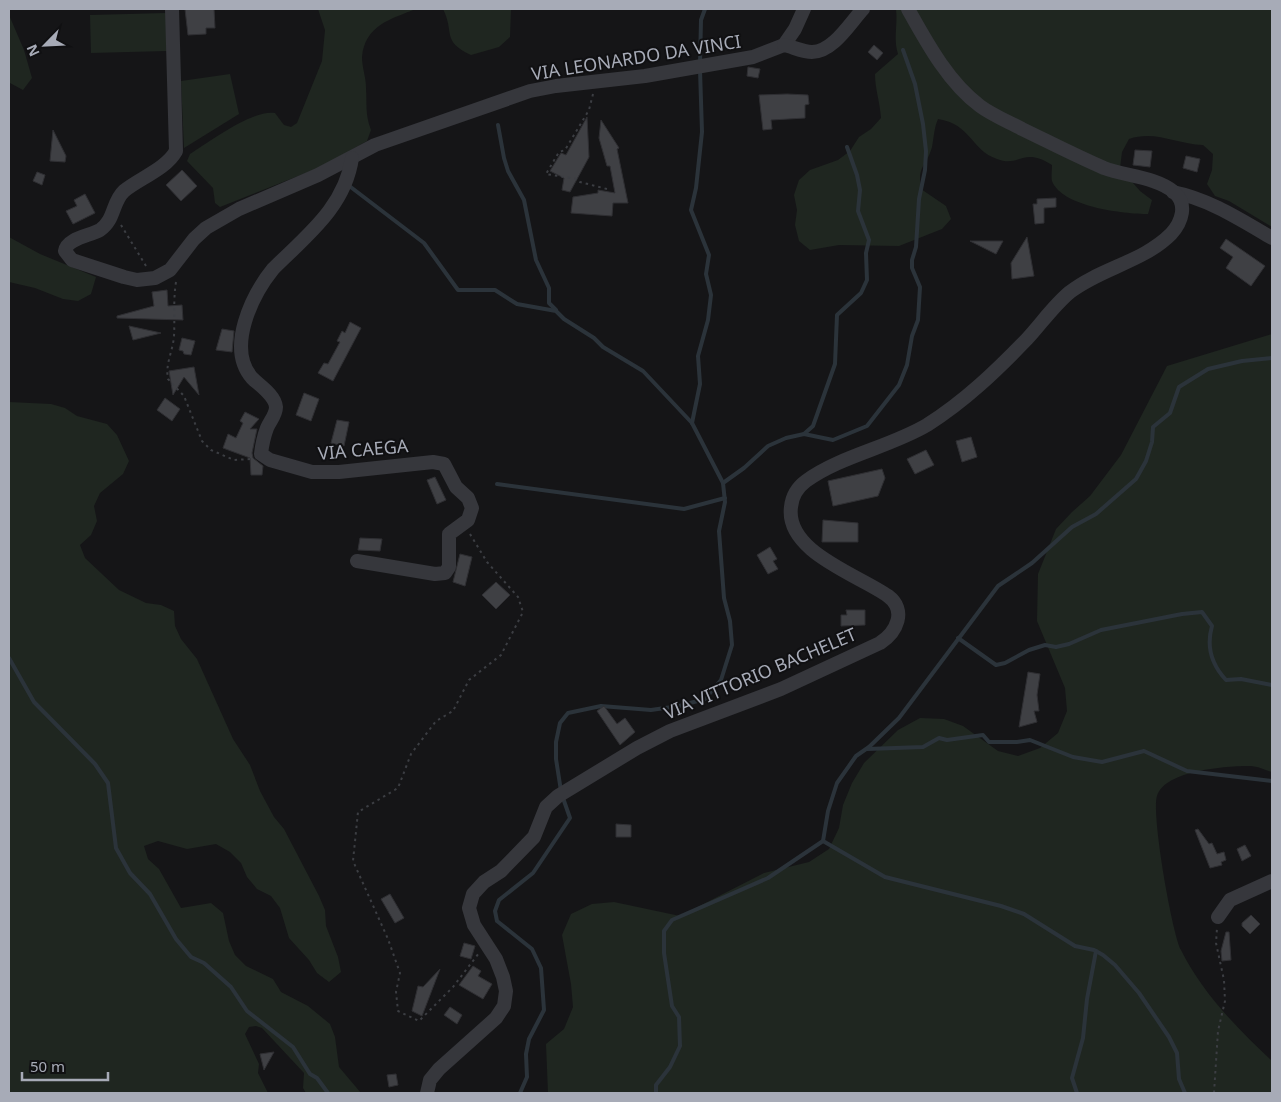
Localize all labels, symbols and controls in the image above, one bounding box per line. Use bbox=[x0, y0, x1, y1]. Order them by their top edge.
north arrow bbox=[20, 20, 70, 70]
street label: VIA LEONARDO DA VINCI bbox=[529, 29, 743, 85]
text: N bbox=[22, 41, 44, 60]
street label: VIA CAEGA bbox=[317, 433, 410, 465]
street label: VIA VITTORIO BACHELET bbox=[660, 621, 860, 725]
scale bar bbox=[22, 1050, 109, 1082]
text: 50 m bbox=[30, 1056, 65, 1076]

